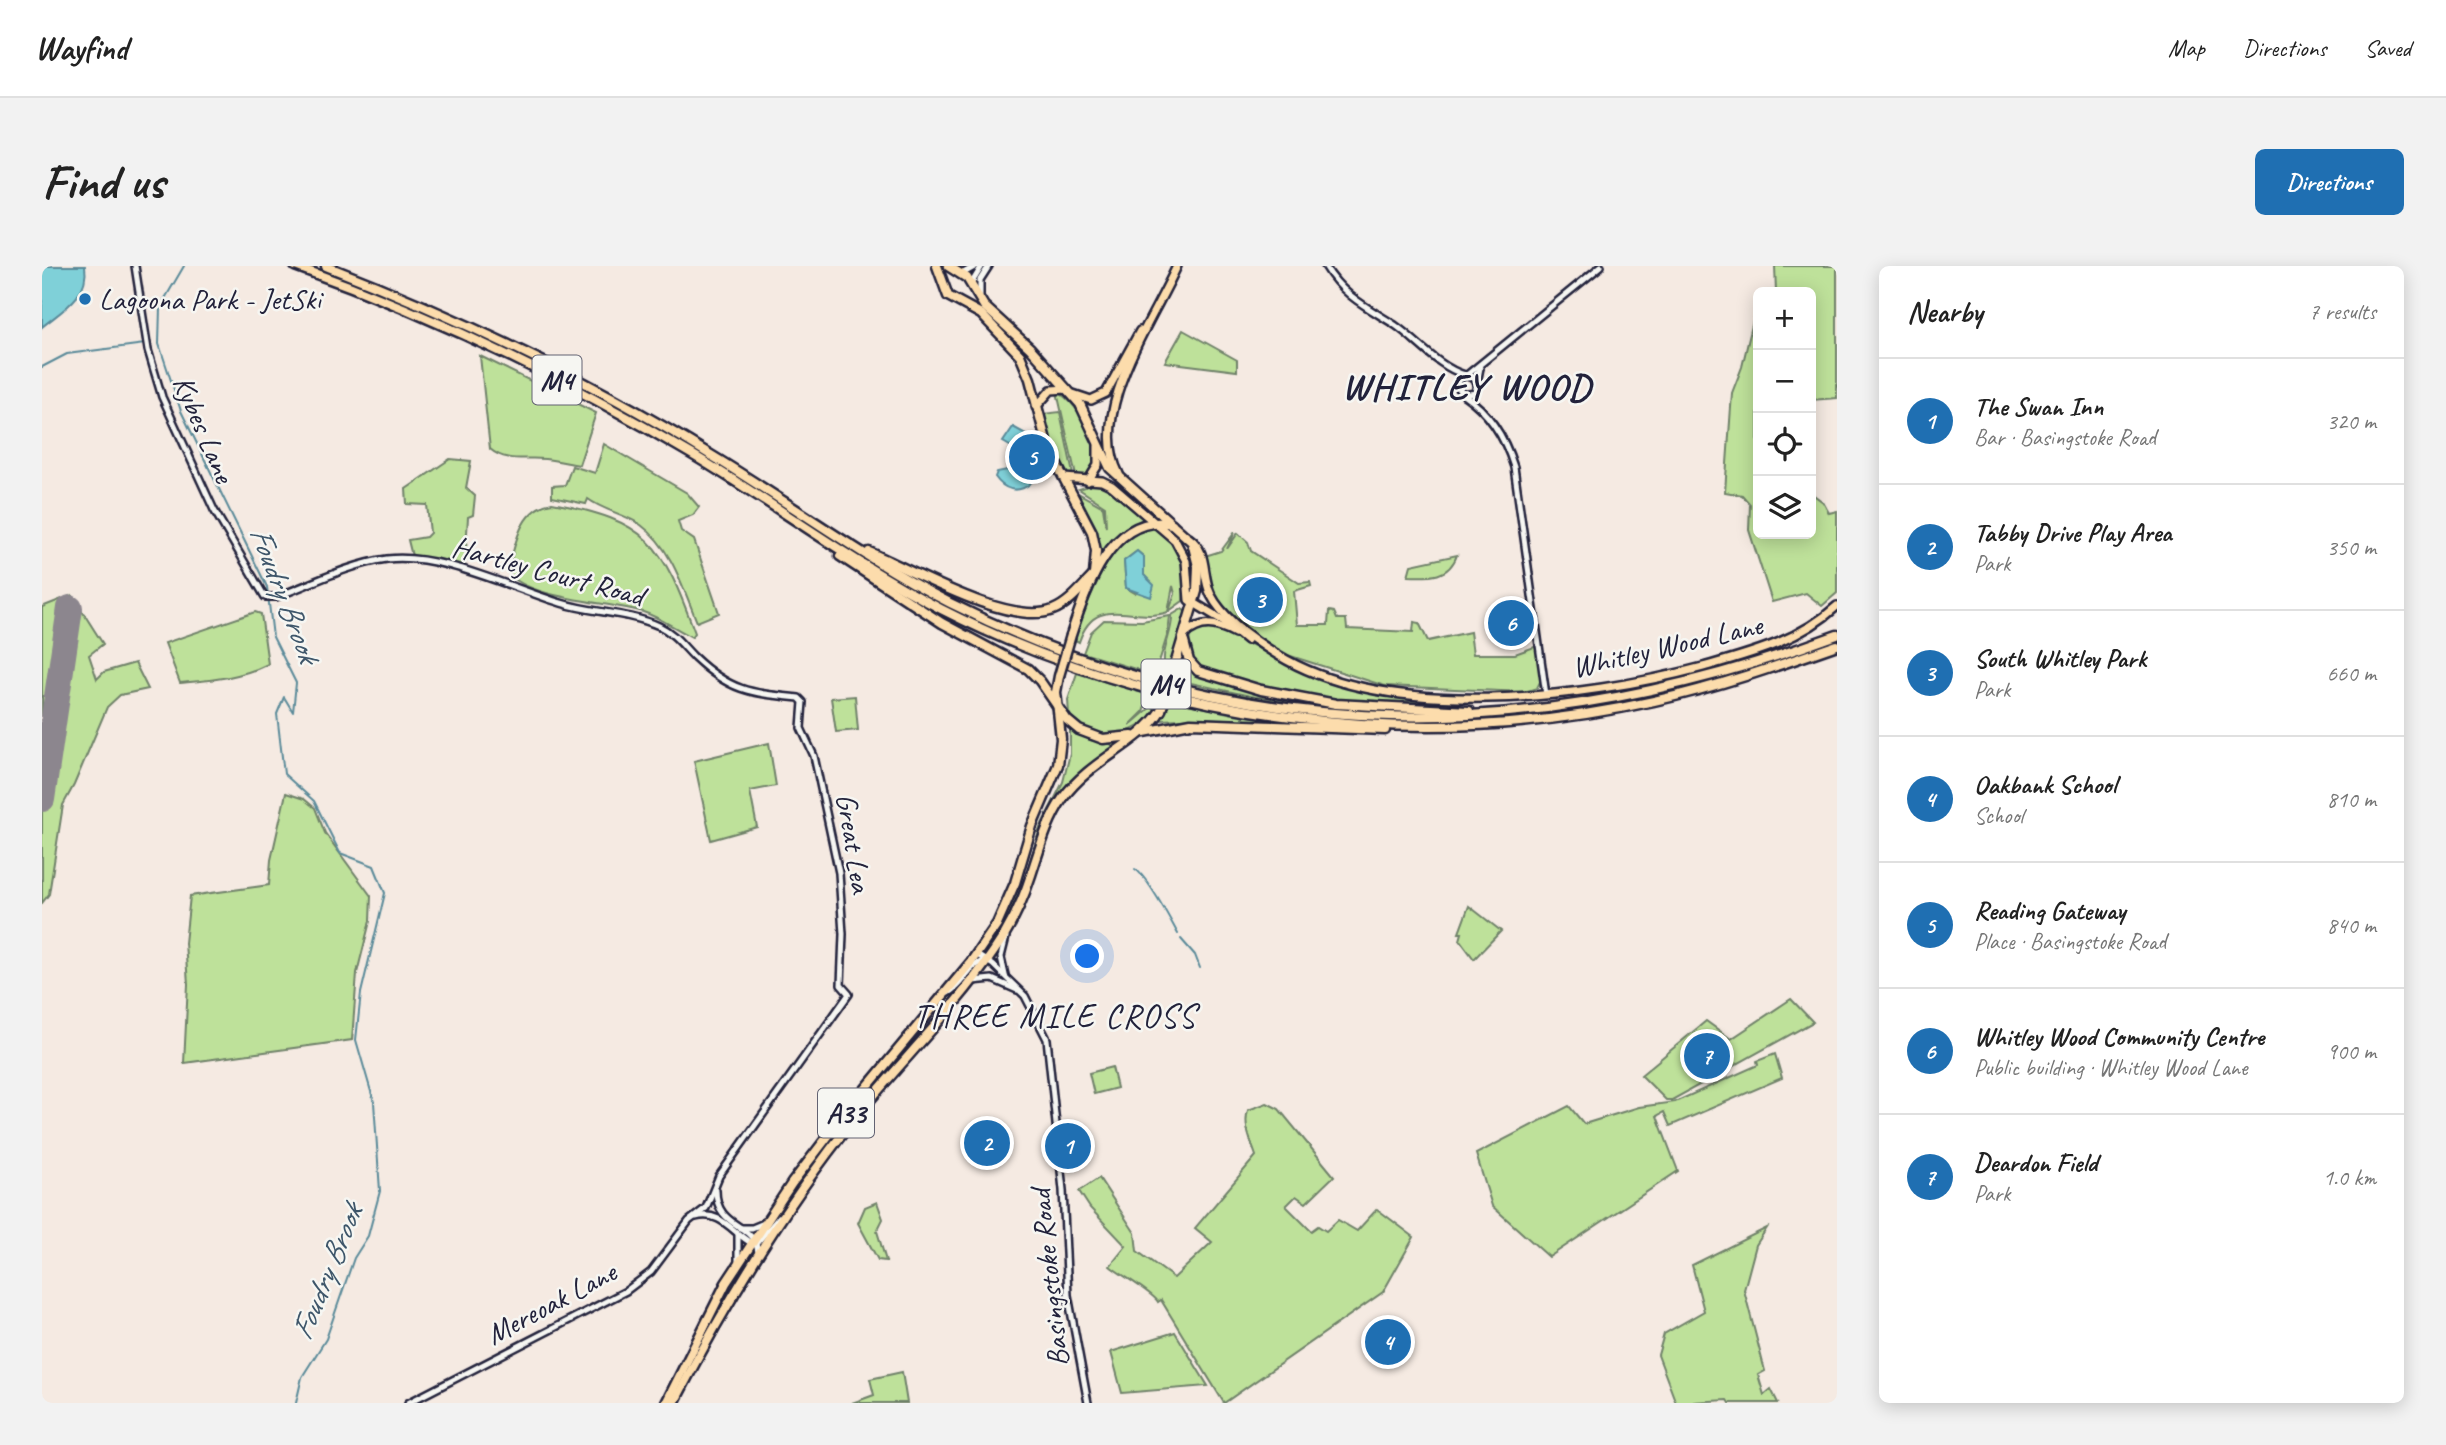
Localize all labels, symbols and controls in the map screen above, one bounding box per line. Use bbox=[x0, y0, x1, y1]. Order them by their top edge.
text: Wayfind bbox=[35, 27, 128, 69]
text: Map bbox=[2168, 33, 2205, 63]
text: Directions bbox=[2243, 33, 2326, 63]
text: Saved bbox=[2364, 33, 2411, 63]
button: Directions bbox=[2255, 149, 2404, 215]
text: Find us bbox=[42, 151, 164, 213]
place label: Lagoona Park - JetSki bbox=[99, 280, 324, 318]
map controls bbox=[1753, 287, 1816, 539]
button: + bbox=[1753, 287, 1816, 350]
marker: Lagoona Park - JetSki bbox=[77, 291, 93, 307]
text: Nearby bbox=[1907, 293, 1983, 331]
text: 7 results bbox=[2309, 297, 2376, 326]
button: − bbox=[1753, 350, 1816, 413]
road number: M4 bbox=[532, 356, 582, 404]
district label: WHITLEY WOOD bbox=[1342, 363, 1594, 410]
street label: Kybes Lane bbox=[165, 370, 244, 490]
text: The Swan Inn bbox=[1974, 390, 2103, 423]
text: 1 bbox=[1925, 407, 1935, 436]
text: 320 m bbox=[2327, 407, 2376, 436]
button: locate bbox=[1753, 413, 1816, 476]
text: Bar · Basingstoke Road bbox=[1974, 423, 2156, 452]
pin: 5 bbox=[1009, 431, 1055, 483]
button: layers bbox=[1753, 476, 1816, 539]
text: Tabby Drive Play Area bbox=[1974, 516, 2172, 549]
water label: Foudry Brook bbox=[240, 520, 331, 673]
street label: Hartley Court Road bbox=[448, 527, 652, 616]
text: 2 bbox=[1925, 533, 1935, 562]
text: 350 m bbox=[2327, 533, 2376, 562]
text: Park bbox=[1974, 549, 2010, 578]
pin: 3 bbox=[1237, 574, 1283, 626]
pin: 6 bbox=[1488, 597, 1534, 649]
street label: Whitley Wood Lane bbox=[1568, 605, 1768, 686]
text: South Whitley Park bbox=[1974, 642, 2146, 675]
text: 3 bbox=[1925, 659, 1935, 688]
text: 660 m bbox=[2327, 659, 2376, 688]
road number: M4 bbox=[1142, 660, 1190, 708]
text: Park bbox=[1974, 675, 2010, 704]
text: Oakbank School bbox=[1974, 768, 2116, 801]
text: 4 bbox=[1925, 785, 1935, 814]
text: 810 m bbox=[2327, 785, 2376, 814]
street label: Great Lea bbox=[827, 791, 881, 897]
text: School bbox=[1974, 801, 2023, 830]
text: Reading Gateway bbox=[1974, 894, 2125, 927]
text: 5 bbox=[1925, 911, 1935, 940]
text: 840 m bbox=[2327, 911, 2376, 940]
text: Place · Basingstoke Road bbox=[1974, 927, 2166, 956]
your location bbox=[1070, 939, 1104, 973]
district label: THREE MILE CROSS bbox=[913, 995, 1201, 1037]
text: Whitley Wood Community Centre bbox=[1974, 1020, 2264, 1053]
pin: 7 bbox=[1684, 1030, 1730, 1082]
text: 6 bbox=[1925, 1037, 1935, 1066]
text: 900 m bbox=[2327, 1037, 2376, 1066]
text: Public building · Whitley Wood Lane bbox=[1974, 1053, 2247, 1082]
road number: A33 bbox=[818, 1088, 874, 1138]
pin: 2 bbox=[964, 1117, 1010, 1169]
pin: 1 bbox=[1045, 1120, 1091, 1172]
text: Deardon Field bbox=[1974, 1146, 2098, 1179]
text: 7 bbox=[1925, 1163, 1935, 1192]
text: 1.0 km bbox=[2323, 1163, 2376, 1192]
text: Park bbox=[1974, 1179, 2010, 1208]
street label: Basingstoke Road bbox=[1020, 1183, 1077, 1368]
water label: Foudry Brook bbox=[281, 1194, 374, 1346]
street label: Mereoak Lane bbox=[479, 1252, 625, 1353]
pin: 4 bbox=[1365, 1316, 1411, 1368]

